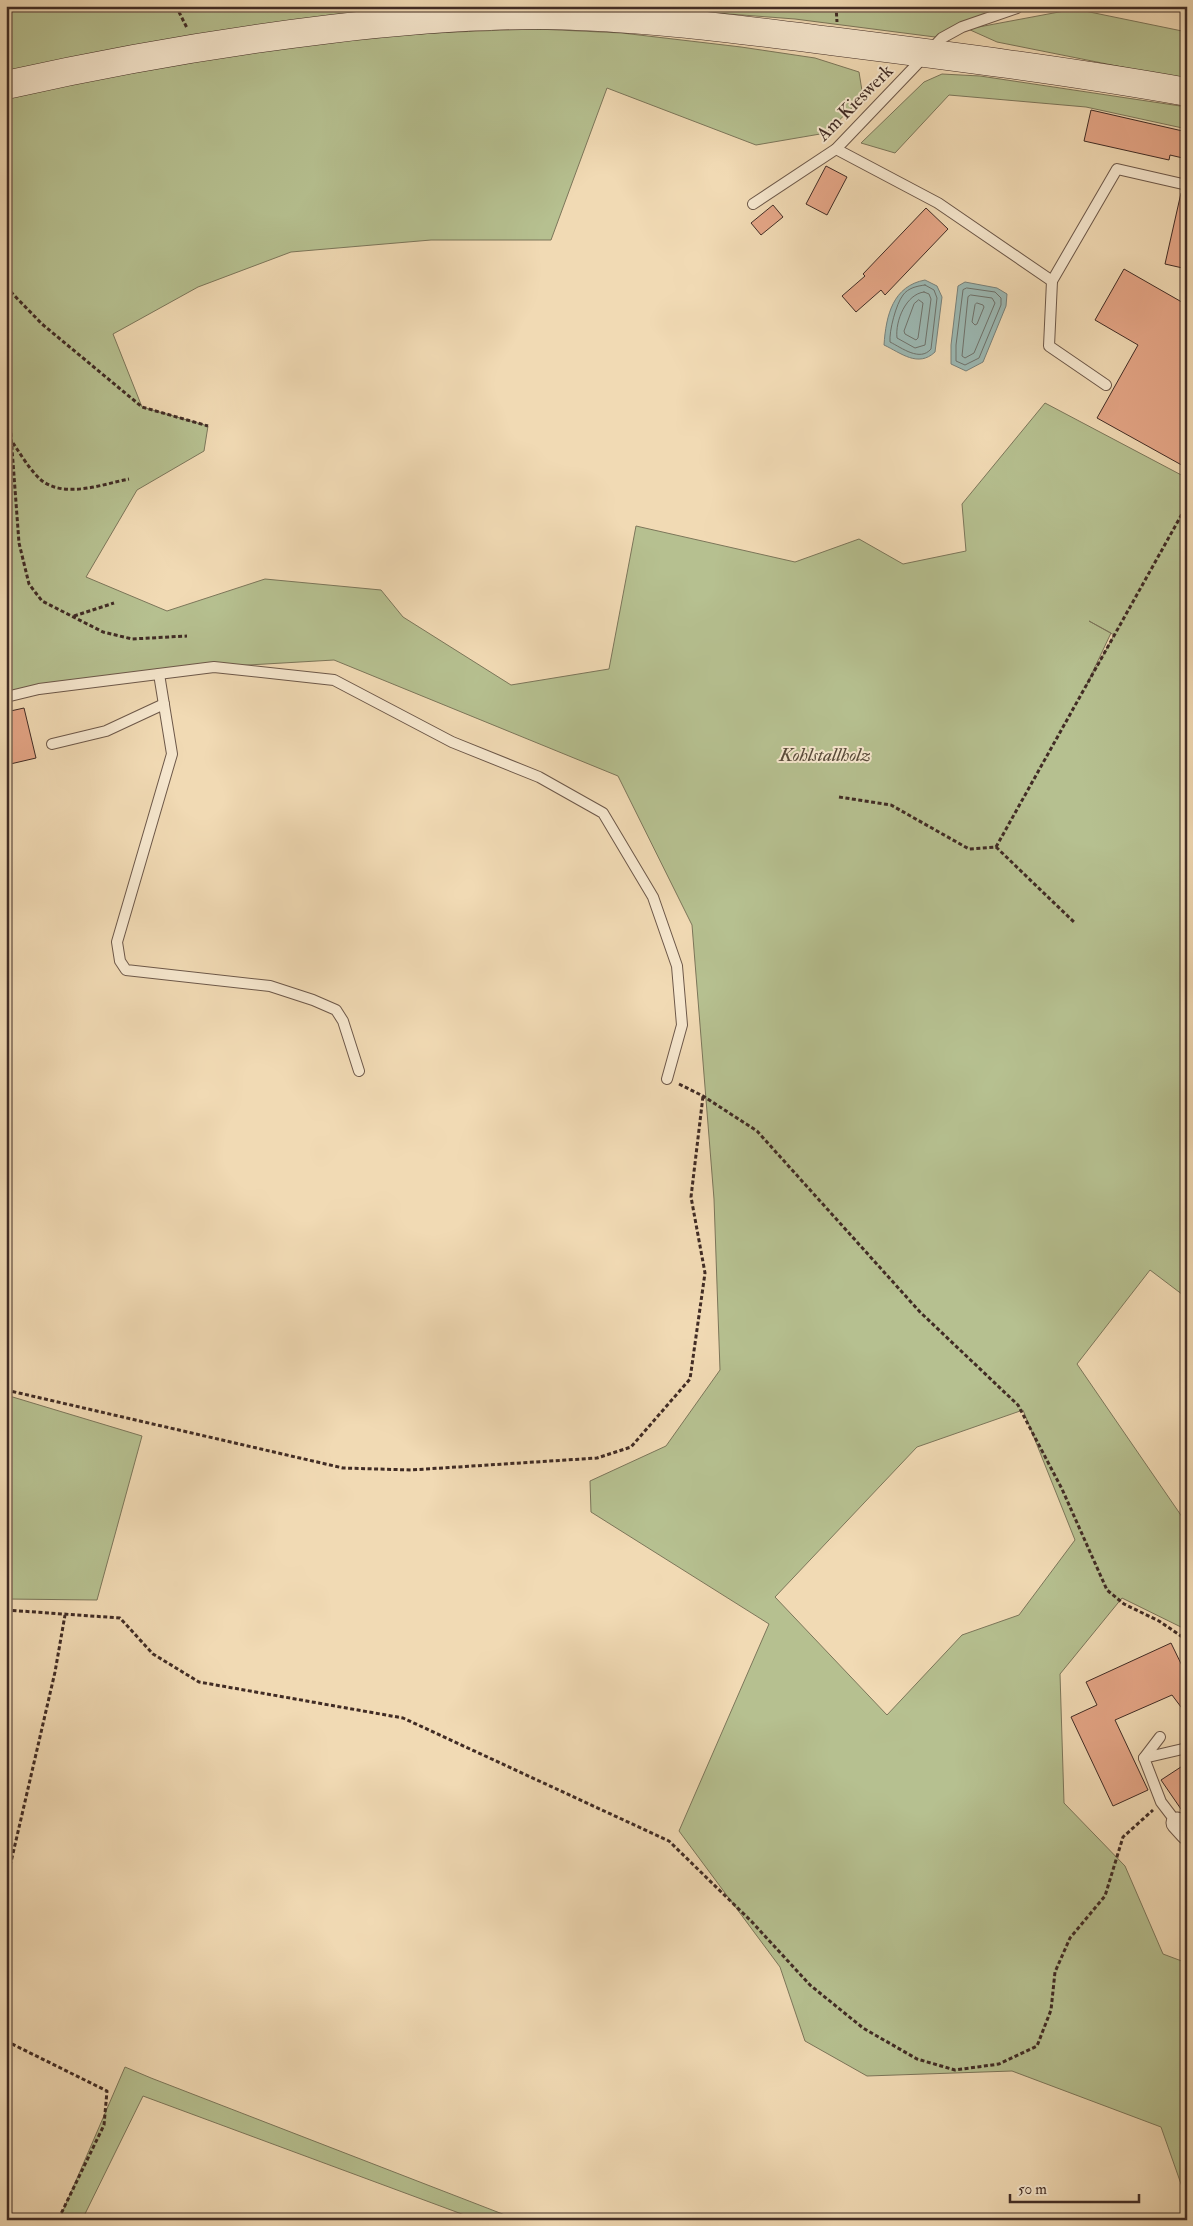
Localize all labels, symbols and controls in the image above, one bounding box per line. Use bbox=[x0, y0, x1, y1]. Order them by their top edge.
street label: Am Kieswerk bbox=[810, 59, 898, 147]
park label: Kohlstallholz bbox=[778, 743, 871, 767]
scale bar bbox=[1010, 2171, 1139, 2203]
text: 50 m bbox=[1018, 2180, 1047, 2199]

